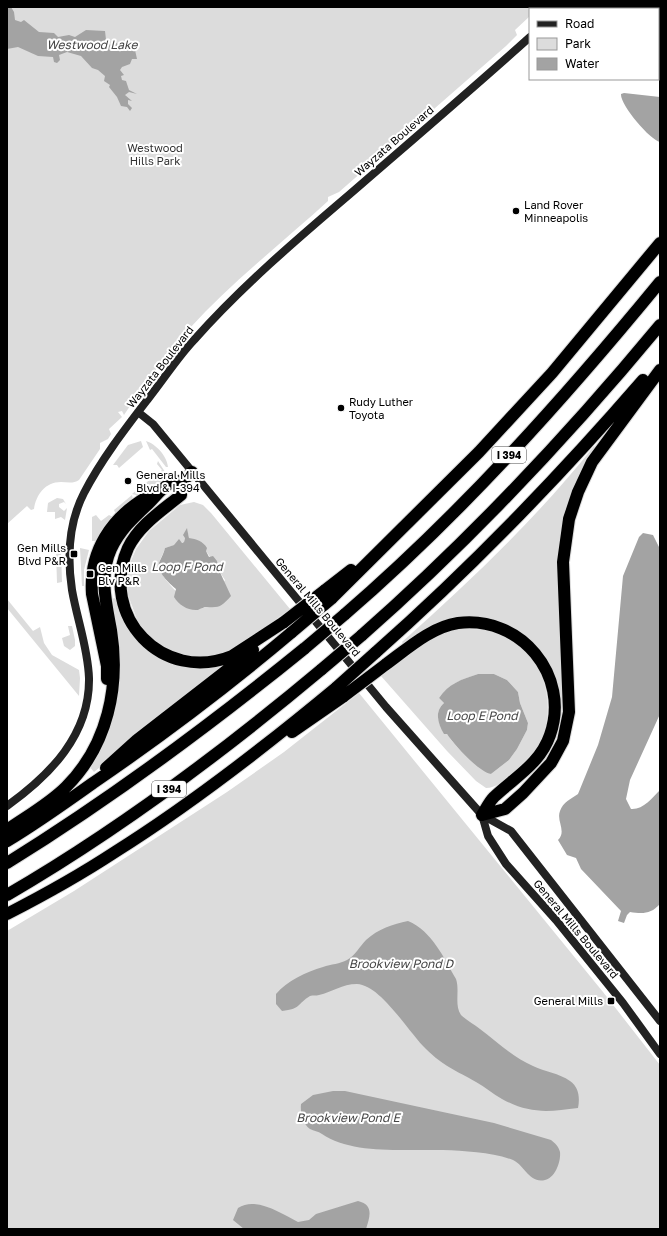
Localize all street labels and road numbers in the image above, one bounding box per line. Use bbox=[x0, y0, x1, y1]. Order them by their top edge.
street label: Wayzata Boulevard bbox=[351, 103, 436, 179]
street label: Wayzata Boulevard bbox=[124, 323, 196, 410]
road number: I 394 bbox=[492, 447, 526, 463]
street label: General Mills Boulevard bbox=[273, 555, 364, 659]
road number: I 394 bbox=[152, 781, 186, 797]
street label: General Mills Boulevard bbox=[531, 877, 622, 981]

